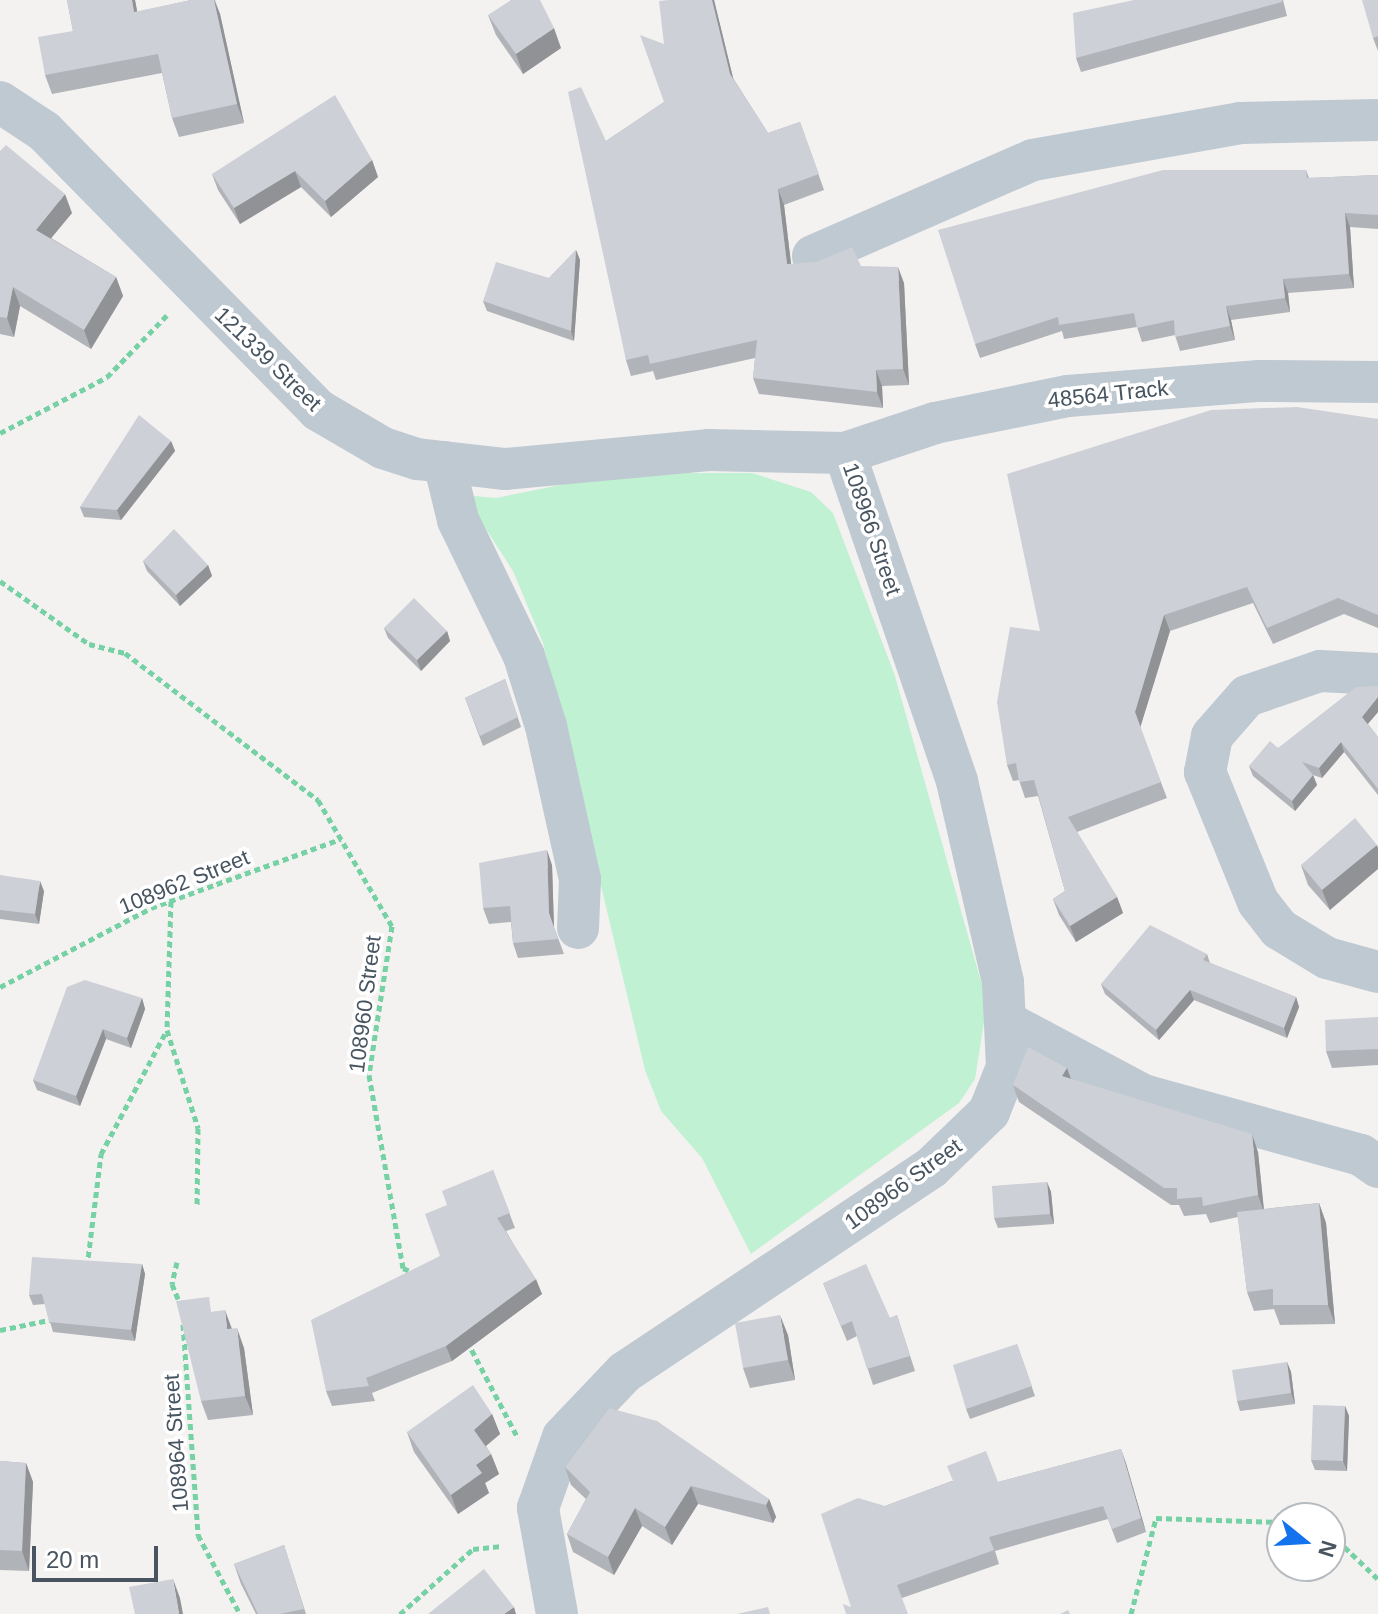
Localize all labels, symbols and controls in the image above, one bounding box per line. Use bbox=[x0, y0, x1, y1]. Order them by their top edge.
street label: 121339 Street bbox=[209, 301, 327, 417]
street label: 48564 Track bbox=[1046, 375, 1170, 413]
street label: 108966 Street bbox=[837, 459, 907, 599]
street label: 108962 Street bbox=[115, 844, 253, 920]
street label: 108960 Street bbox=[343, 934, 387, 1074]
street label: 108966 Street bbox=[839, 1133, 967, 1235]
street label: 108964 Street bbox=[158, 1373, 194, 1513]
north arrow bbox=[1266, 1502, 1346, 1582]
scale bar bbox=[36, 1530, 162, 1580]
text: N bbox=[1313, 1538, 1342, 1560]
text: 20 m bbox=[46, 1546, 99, 1573]

